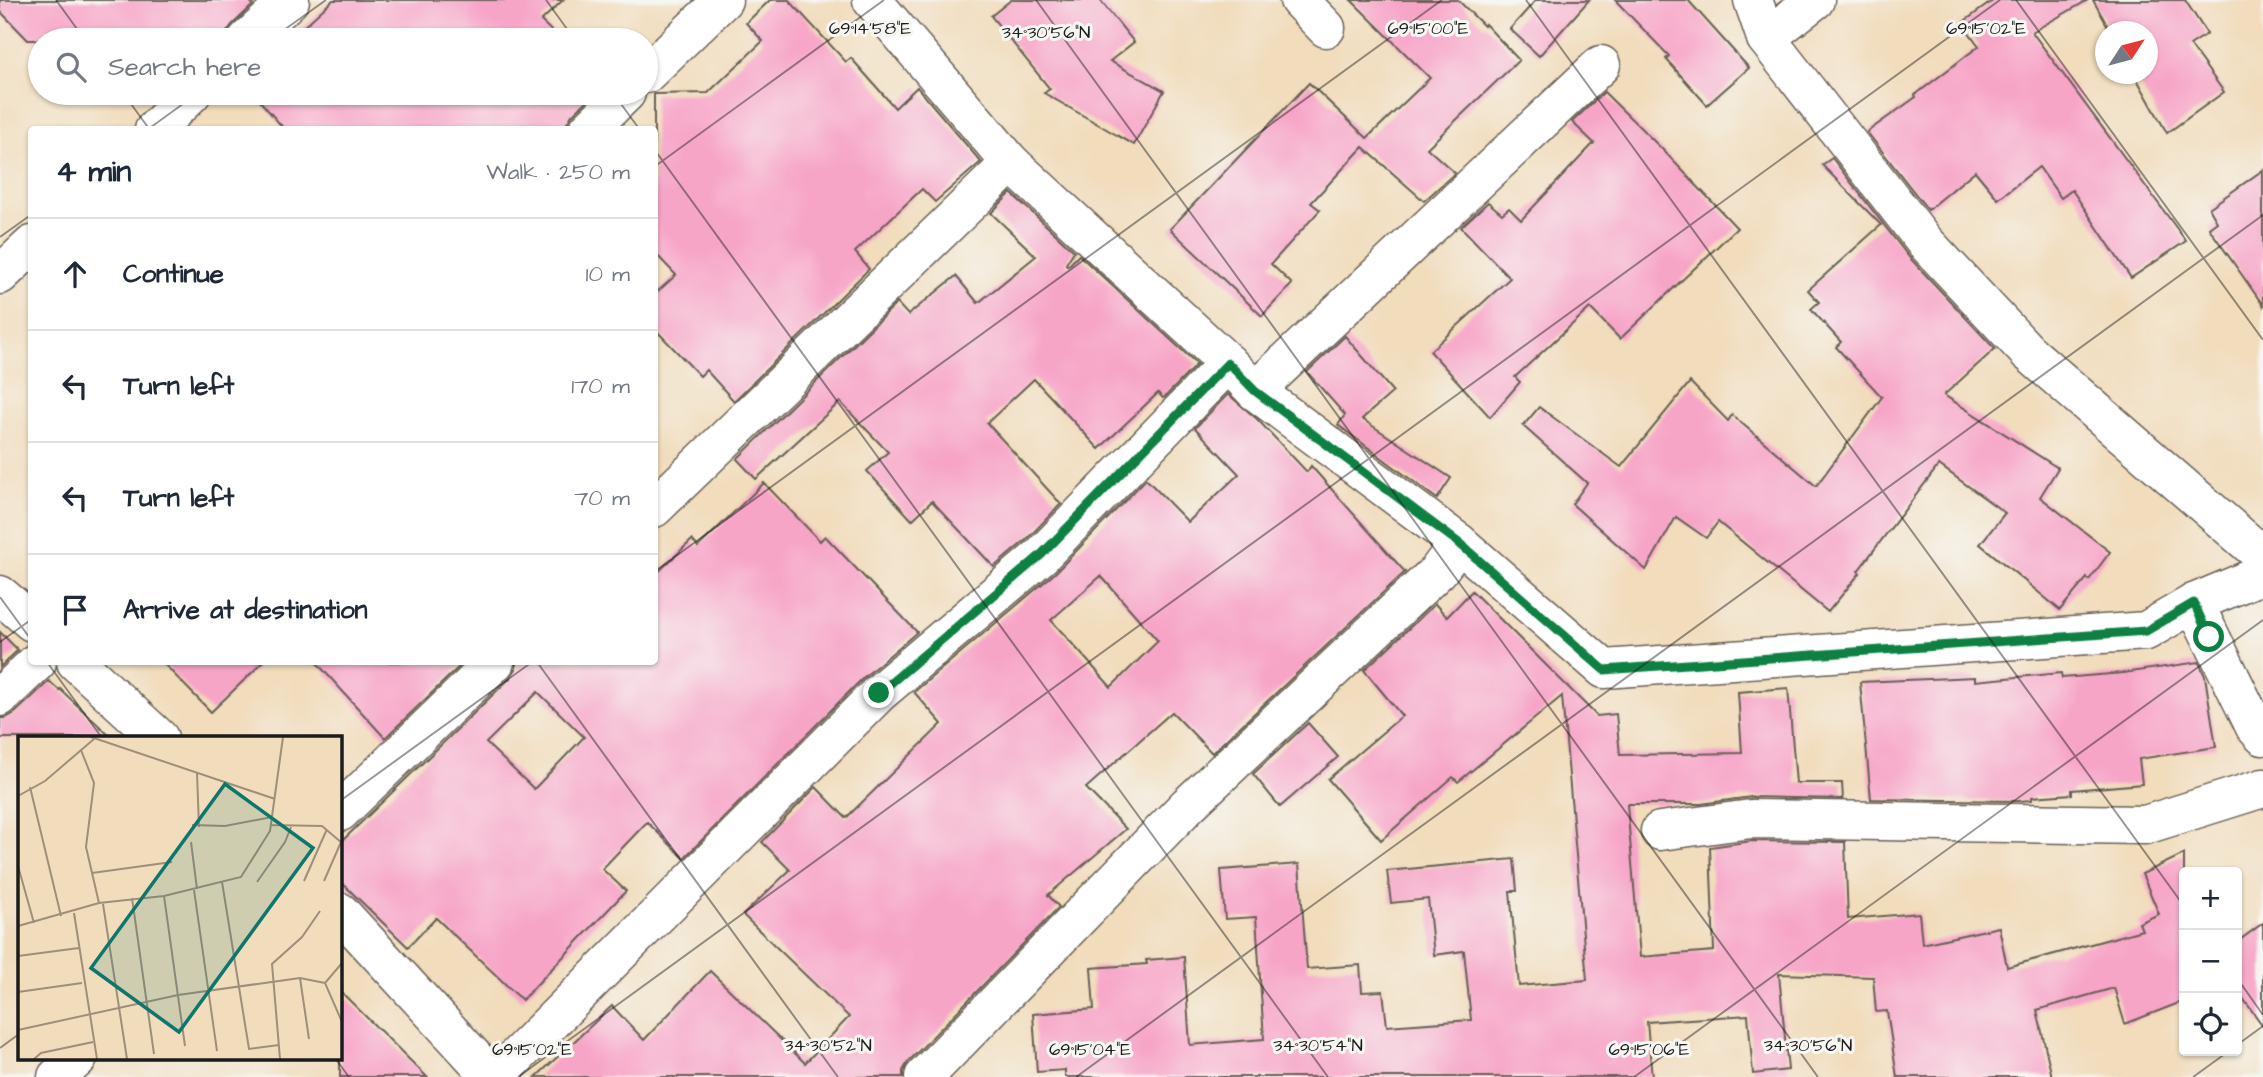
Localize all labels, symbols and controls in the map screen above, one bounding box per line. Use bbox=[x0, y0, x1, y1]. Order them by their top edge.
text: 69°14'58"E bbox=[829, 16, 911, 41]
text: 69°15'00"E bbox=[1387, 16, 1469, 41]
text: 69°15'02"E bbox=[1946, 16, 2026, 41]
text: 34°30'56"N bbox=[1002, 20, 1090, 45]
north arrow bbox=[2095, 21, 2158, 84]
search box bbox=[28, 28, 658, 105]
icon: search bbox=[52, 48, 90, 86]
text: Search here bbox=[108, 49, 261, 85]
text: 4 min bbox=[56, 151, 131, 193]
text: Walk · 250 m bbox=[486, 156, 630, 188]
icon: ahead bbox=[56, 255, 94, 293]
text: Continue bbox=[123, 256, 224, 292]
text: 10 m bbox=[585, 258, 630, 290]
icon: left bbox=[56, 367, 94, 405]
text: Turn left bbox=[123, 368, 234, 404]
text: 170 m bbox=[571, 370, 630, 402]
icon: left bbox=[56, 479, 94, 517]
text: Turn left bbox=[123, 480, 234, 516]
text: 70 m bbox=[574, 482, 630, 514]
icon: arrive bbox=[56, 591, 94, 629]
text: Arrive at destination bbox=[123, 592, 368, 628]
route start bbox=[2193, 621, 2224, 652]
route end bbox=[863, 677, 894, 708]
inset map bbox=[18, 736, 341, 1060]
map controls bbox=[2179, 867, 2242, 1056]
button: + bbox=[2179, 867, 2242, 930]
button: − bbox=[2179, 930, 2242, 993]
button: locate bbox=[2179, 993, 2242, 1056]
text: 34°30'52"N bbox=[784, 1033, 872, 1058]
text: 34°30'54"N bbox=[1273, 1033, 1363, 1058]
text: 34°30'56"N bbox=[1764, 1033, 1852, 1058]
text: 69°15'02"E bbox=[492, 1037, 572, 1062]
text: 69°15'04"E bbox=[1049, 1037, 1131, 1062]
text: 69°15'06"E bbox=[1609, 1037, 1690, 1062]

